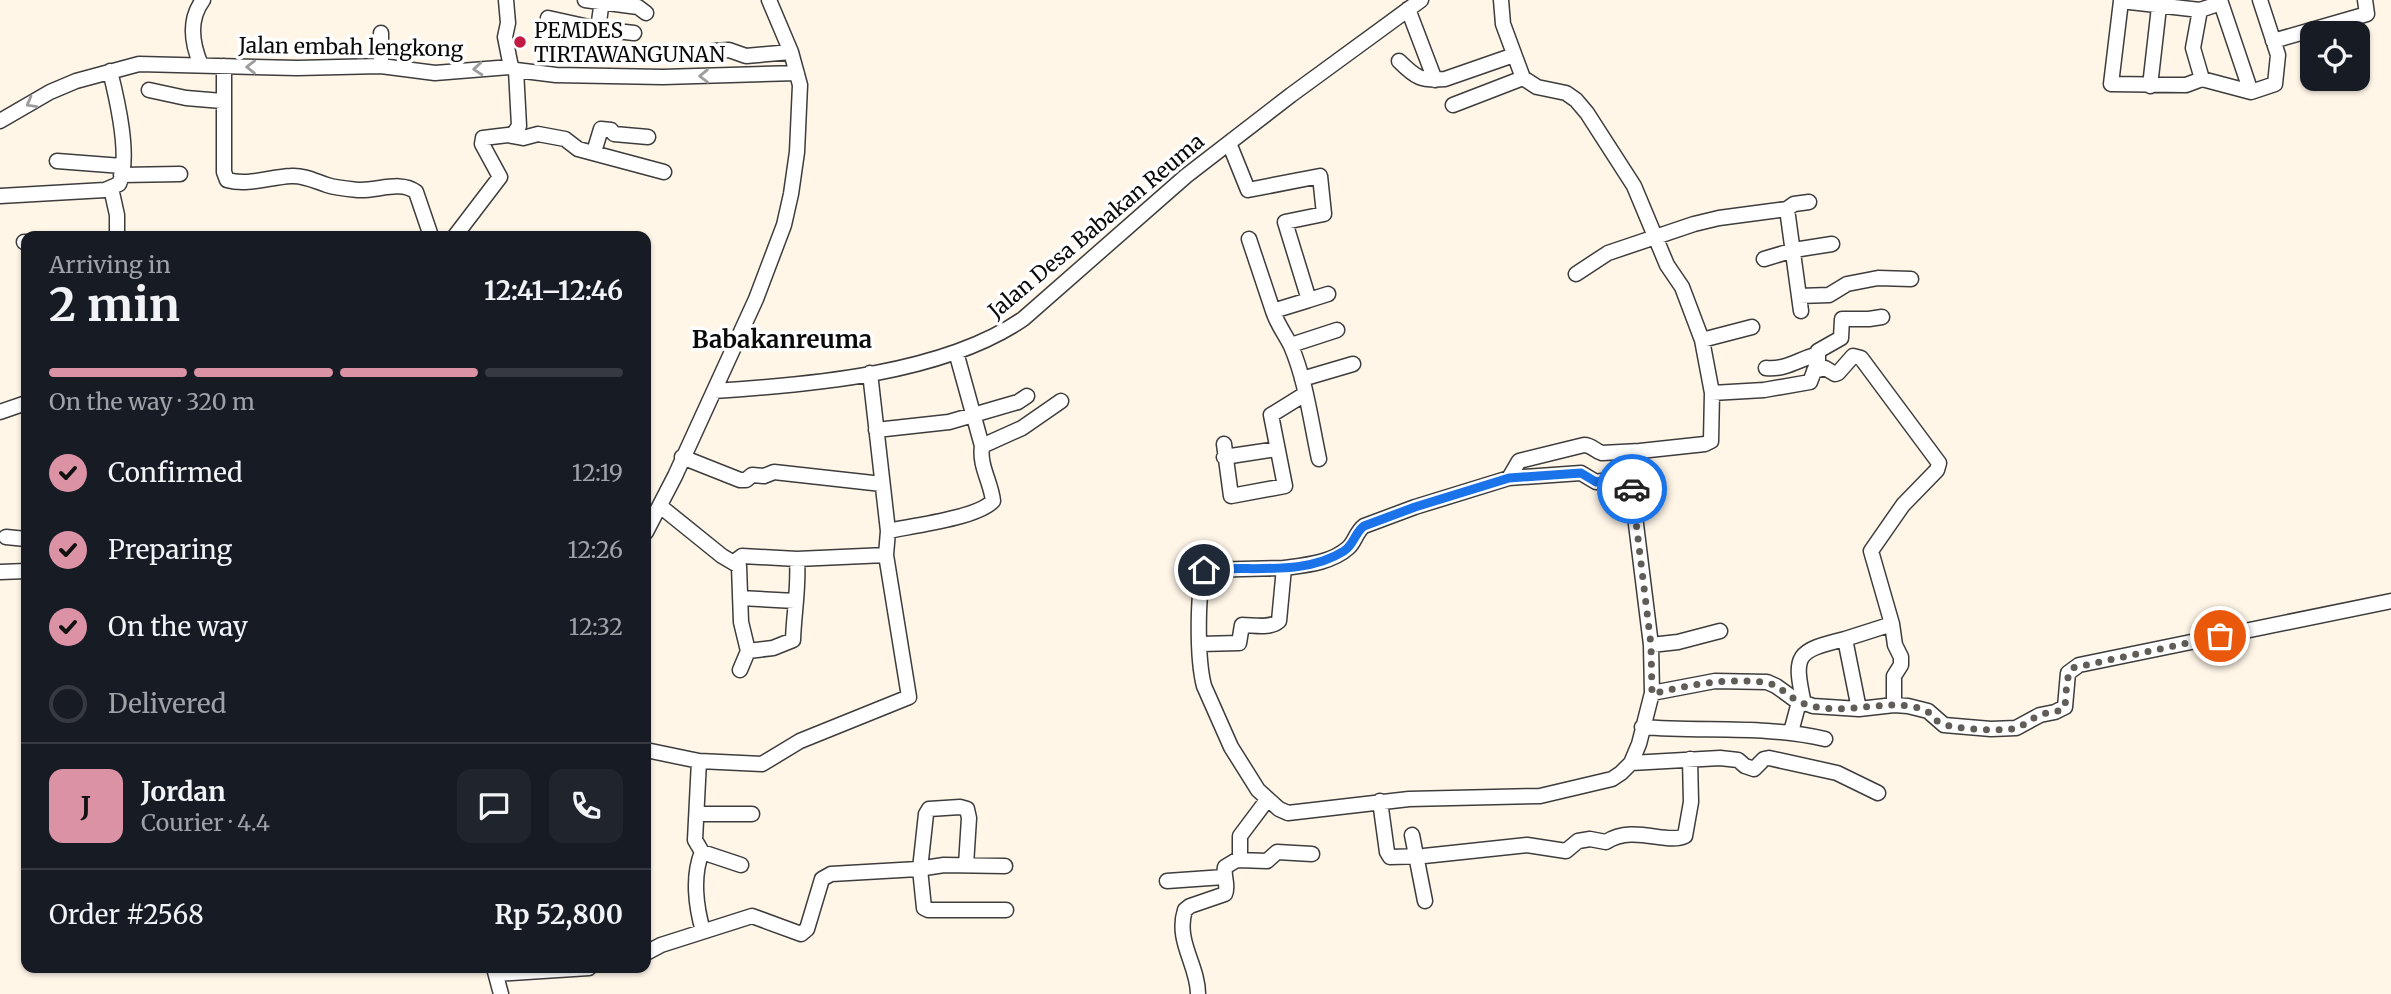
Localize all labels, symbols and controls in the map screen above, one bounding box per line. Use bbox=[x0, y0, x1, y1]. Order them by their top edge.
place label: PEMDES TIRTAWANGUNAN bbox=[534, 17, 725, 68]
map controls bbox=[2300, 21, 2370, 91]
button: locate bbox=[2300, 21, 2370, 91]
street label: Jalan embah lengkong bbox=[237, 32, 464, 62]
marker: PEMDES TIRTAWANGUNAN bbox=[512, 34, 528, 50]
one-way arrow bbox=[246, 59, 256, 75]
one-way arrow bbox=[472, 61, 483, 76]
one-way arrow bbox=[699, 68, 709, 84]
one-way arrow bbox=[26, 95, 38, 108]
street label: Jalan Desa Babakan Reuma bbox=[982, 128, 1209, 325]
text: Arriving in bbox=[49, 250, 171, 279]
text: 12:41–12:46 bbox=[484, 274, 623, 307]
text: 2 min bbox=[49, 276, 180, 334]
district label: Babakanreuma bbox=[692, 324, 872, 355]
text: On the way · 320 m bbox=[49, 387, 255, 416]
icon: check bbox=[49, 454, 87, 492]
courier bbox=[1597, 454, 1667, 524]
text: Confirmed bbox=[108, 456, 243, 489]
text: 12:19 bbox=[572, 458, 623, 487]
icon: car bbox=[1613, 470, 1651, 508]
icon: check bbox=[49, 531, 87, 569]
text: Preparing bbox=[108, 533, 232, 566]
text: 12:26 bbox=[567, 535, 623, 564]
pin bbox=[1174, 540, 1234, 600]
icon: home bbox=[1185, 551, 1223, 589]
pin bbox=[2190, 606, 2250, 666]
icon: check bbox=[49, 608, 87, 646]
text: On the way bbox=[108, 610, 248, 643]
text: 12:32 bbox=[569, 612, 623, 641]
icon: bag bbox=[2201, 617, 2239, 655]
text: Delivered bbox=[108, 687, 227, 720]
button: chat bbox=[457, 769, 531, 843]
button: phone bbox=[549, 769, 623, 843]
text: Jordan bbox=[141, 775, 226, 808]
text: J bbox=[81, 790, 91, 823]
text: Courier · 4.4 bbox=[141, 808, 270, 837]
text: Order #2568 bbox=[49, 898, 204, 931]
text: Rp 52,800 bbox=[495, 898, 623, 931]

